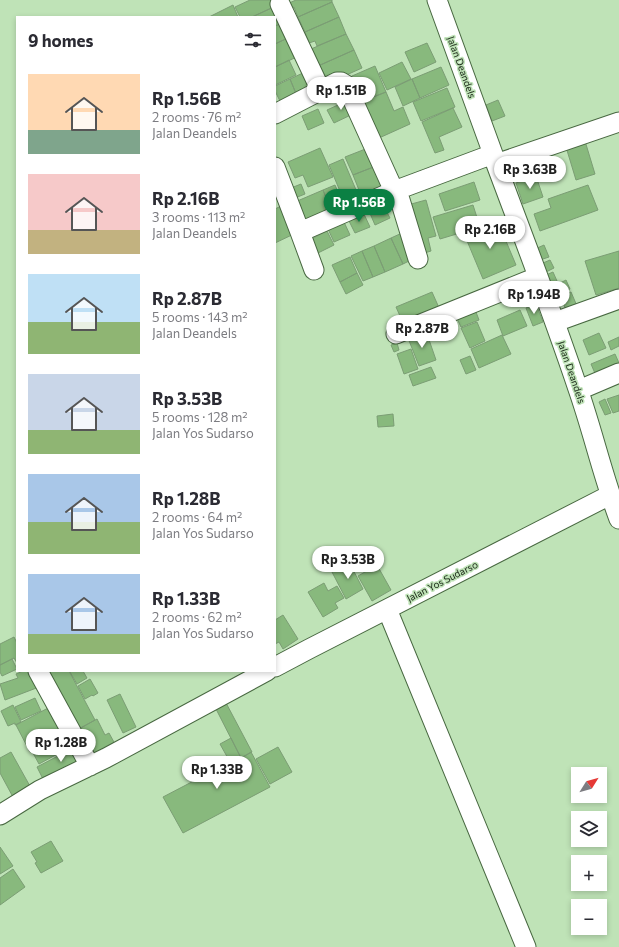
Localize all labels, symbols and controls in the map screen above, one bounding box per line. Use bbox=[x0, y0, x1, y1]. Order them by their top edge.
icon: filters bbox=[242, 29, 264, 51]
text: 9 homes bbox=[28, 30, 93, 51]
street label: Jalan Deandels bbox=[445, 34, 479, 100]
pin: Rp 1.51B bbox=[300, 77, 382, 111]
text: Rp 1.51B bbox=[316, 82, 366, 98]
text: Rp 1.56B bbox=[152, 88, 221, 109]
icon: home bbox=[60, 90, 108, 138]
text: 2 rooms · 76 m² bbox=[152, 109, 241, 125]
text: Jalan Deandels bbox=[152, 125, 237, 141]
pin: Rp 3.63B bbox=[489, 156, 571, 190]
text: Rp 3.63B bbox=[503, 161, 557, 177]
text: Rp 2.16B bbox=[152, 188, 219, 209]
pin: Rp 1.56B bbox=[318, 189, 400, 223]
icon: home bbox=[60, 190, 108, 238]
text: Rp 1.56B bbox=[333, 194, 385, 210]
text: 3 rooms · 113 m² bbox=[152, 209, 245, 225]
pin: Rp 2.16B bbox=[449, 216, 531, 250]
text: Rp 2.16B bbox=[464, 221, 516, 237]
text: Jalan Deandels bbox=[152, 225, 237, 241]
pin: Rp 1.94B bbox=[493, 281, 575, 315]
text: Rp 1.94B bbox=[508, 286, 560, 302]
text: Rp 2.87B bbox=[152, 288, 222, 309]
icon: home bbox=[60, 290, 108, 338]
text: 5 rooms · 143 m² bbox=[152, 309, 248, 325]
pin: Rp 2.87B bbox=[381, 315, 463, 349]
text: Rp 2.87B bbox=[395, 320, 449, 336]
text: Jalan Deandels bbox=[152, 325, 237, 341]
street label: Jalan Deandels bbox=[556, 339, 588, 405]
text: Rp 3.53B bbox=[152, 388, 222, 409]
icon: home bbox=[60, 390, 108, 438]
text: 5 rooms · 128 m² bbox=[152, 409, 247, 425]
text: Jalan Yos Sudarso bbox=[152, 425, 254, 441]
text: Rp 1.28B bbox=[152, 488, 221, 509]
icon: home bbox=[60, 490, 108, 538]
text: 2 rooms · 64 m² bbox=[152, 509, 242, 525]
text: Jalan Yos Sudarso bbox=[152, 525, 254, 541]
pin: Rp 3.53B bbox=[307, 546, 389, 580]
text: Rp 3.53B bbox=[321, 551, 375, 567]
street label: Jalan Yos Sudarso bbox=[404, 558, 480, 604]
text: Rp 1.33B bbox=[152, 588, 220, 609]
icon: home bbox=[60, 590, 108, 638]
text: 2 rooms · 62 m² bbox=[152, 609, 242, 625]
text: Jalan Yos Sudarso bbox=[152, 625, 254, 641]
pin: Rp 1.28B bbox=[20, 729, 102, 763]
text: Rp 1.28B bbox=[35, 734, 87, 750]
pin: Rp 1.33B bbox=[176, 756, 258, 790]
text: Rp 1.33B bbox=[191, 761, 243, 777]
north arrow bbox=[571, 767, 607, 803]
map controls bbox=[571, 767, 607, 935]
button: layers bbox=[571, 811, 607, 847]
button: + bbox=[571, 855, 607, 891]
button: − bbox=[571, 899, 607, 935]

